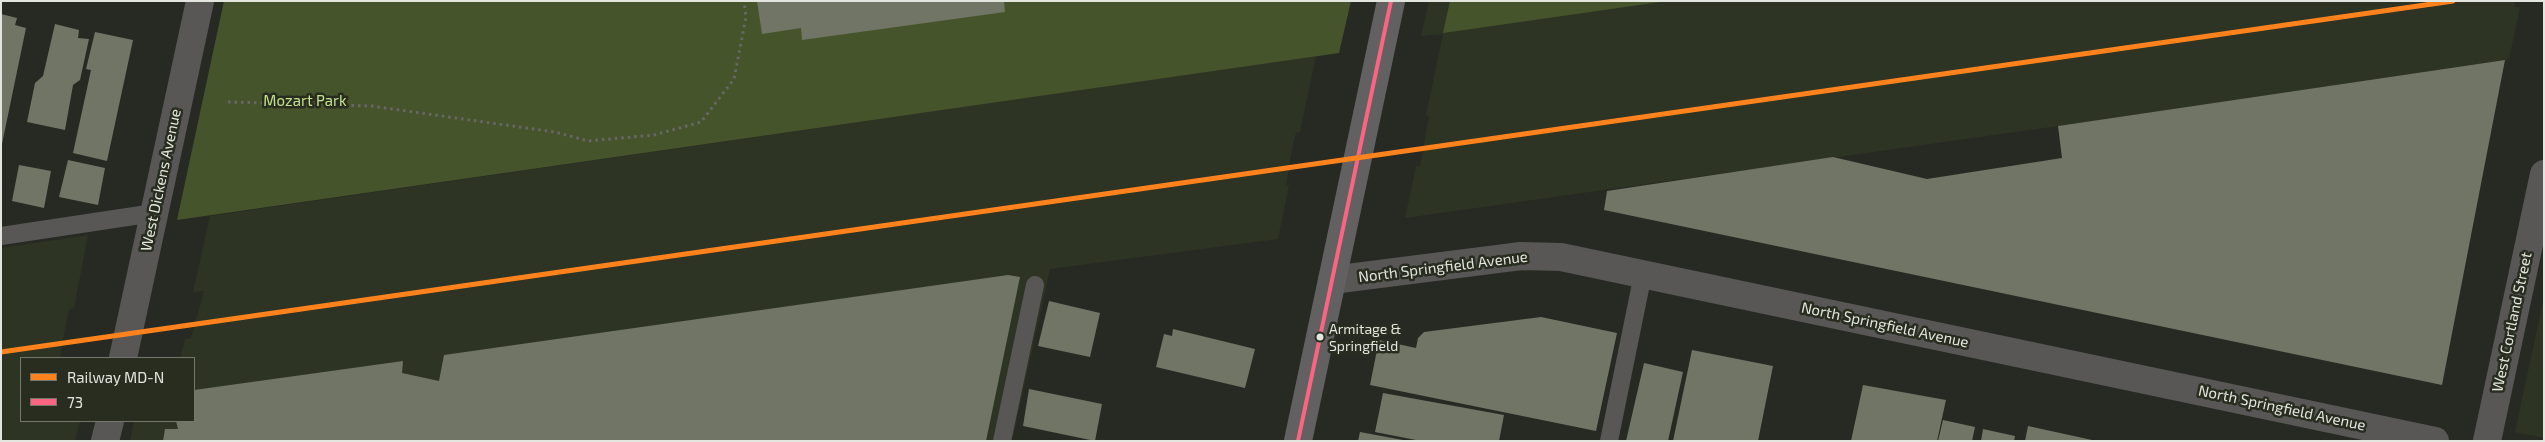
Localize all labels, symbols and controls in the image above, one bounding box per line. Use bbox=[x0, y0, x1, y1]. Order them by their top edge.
park label: Mozart Park bbox=[263, 92, 347, 110]
street label: West Dickens Avenue bbox=[137, 107, 185, 253]
street label: North Springfield Avenue bbox=[1357, 248, 1529, 286]
street label: West Cortland Street bbox=[2488, 250, 2536, 394]
street label: North Springfield Avenue bbox=[1800, 298, 1970, 352]
place label: Armitage & Springfield bbox=[1329, 321, 1401, 354]
marker: Armitage & Springfield bbox=[1315, 332, 1325, 342]
legend bbox=[20, 357, 195, 422]
text: Railway MD-N bbox=[67, 368, 164, 386]
street label: North Springfield Avenue bbox=[2197, 381, 2367, 435]
text: 73 bbox=[67, 393, 83, 411]

